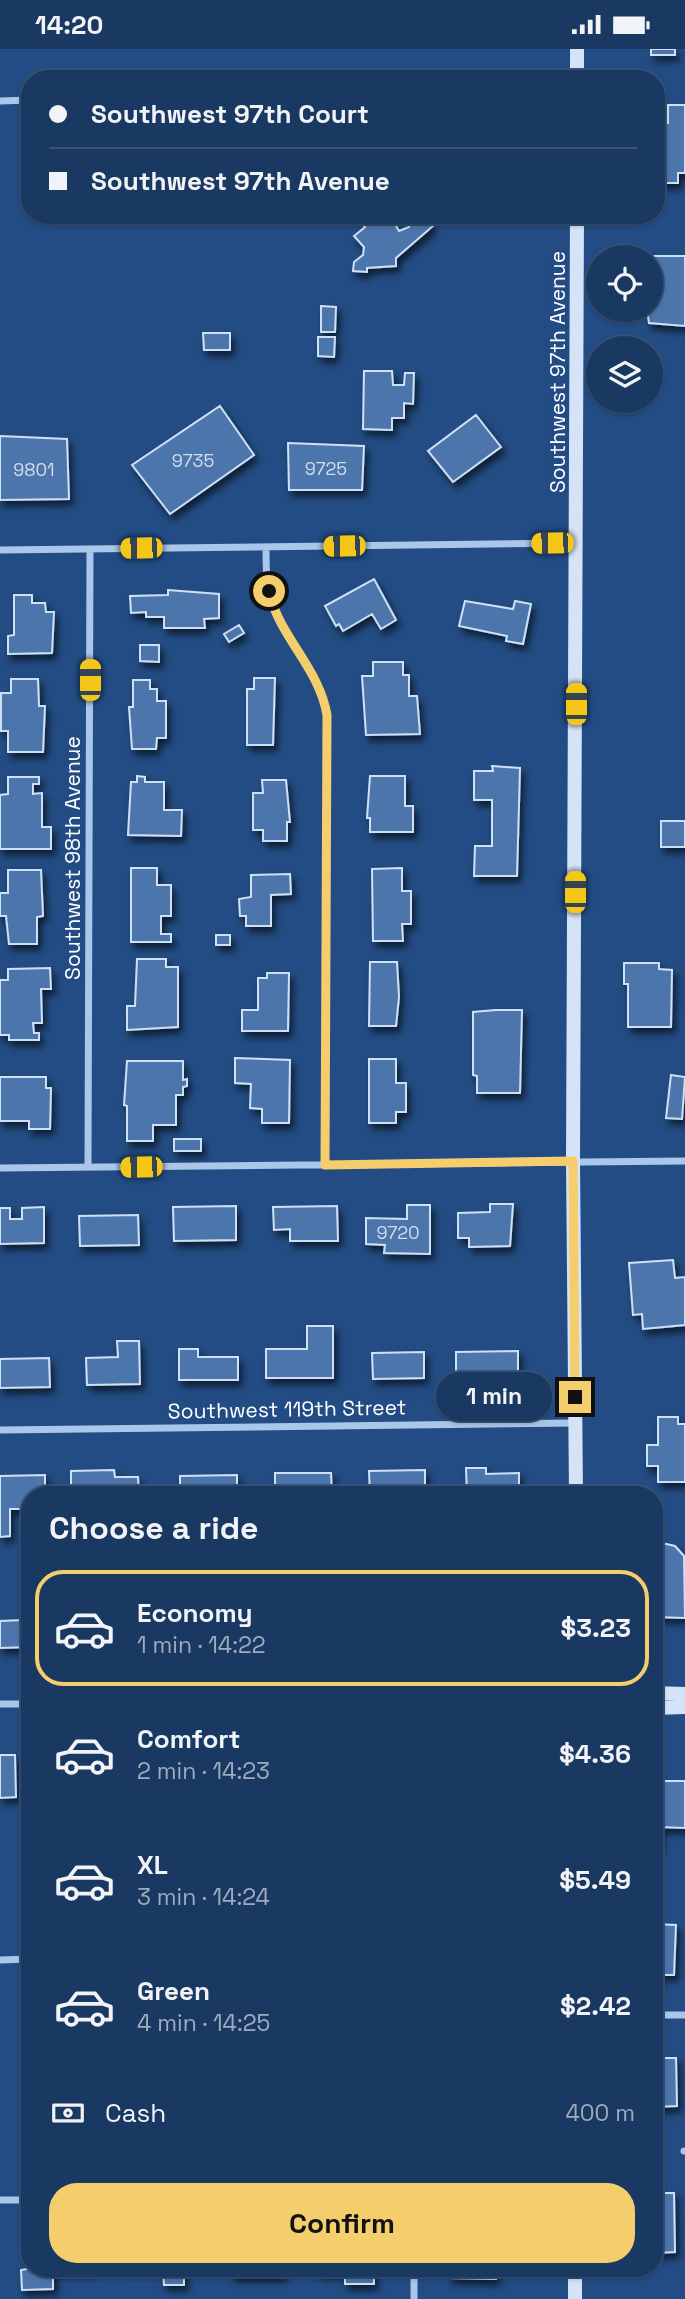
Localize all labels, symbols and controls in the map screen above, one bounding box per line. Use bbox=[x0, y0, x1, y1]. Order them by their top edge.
text: 14:20 bbox=[35, 8, 103, 42]
text: Southwest 97th Court bbox=[91, 97, 369, 131]
text: Southwest 97th Avenue bbox=[91, 164, 390, 198]
map controls bbox=[586, 245, 663, 413]
button: locate bbox=[586, 245, 663, 322]
street label: Southwest 97th Avenue bbox=[544, 251, 571, 493]
button: layers bbox=[586, 336, 663, 413]
house number: 9735 bbox=[172, 449, 214, 472]
house number: 9725 bbox=[305, 457, 347, 480]
house number: 9801 bbox=[13, 458, 55, 481]
car bbox=[531, 532, 574, 554]
car bbox=[323, 535, 366, 557]
car bbox=[120, 537, 163, 559]
route start bbox=[253, 575, 285, 607]
car bbox=[80, 659, 101, 701]
car bbox=[566, 683, 587, 725]
street label: Southwest 98th Avenue bbox=[59, 736, 86, 980]
car bbox=[565, 871, 586, 913]
car bbox=[120, 1156, 163, 1178]
house number: 9720 bbox=[376, 1221, 420, 1244]
callout: 1 min bbox=[435, 1373, 550, 1421]
text: 1 min bbox=[466, 1381, 522, 1411]
route end bbox=[559, 1381, 591, 1413]
street label: Southwest 119th Street bbox=[167, 1393, 407, 1425]
text: Choose a ride bbox=[49, 1508, 259, 1548]
text: Economy bbox=[137, 1596, 253, 1630]
icon: car bbox=[53, 1597, 116, 1660]
text: $3.23 bbox=[560, 1611, 631, 1645]
text: 1 min · 14:22 bbox=[137, 1630, 266, 1660]
text: Comfort bbox=[137, 1722, 240, 1756]
icon: car bbox=[53, 1723, 116, 1786]
text: $4.36 bbox=[559, 1737, 631, 1771]
text: 2 min · 14:23 bbox=[137, 1756, 270, 1786]
text: XL bbox=[137, 1848, 168, 1882]
icon: car bbox=[53, 1849, 116, 1912]
text: $5.49 bbox=[559, 1863, 631, 1897]
text: 3 min · 14:24 bbox=[137, 1882, 270, 1912]
text: Green bbox=[137, 1974, 210, 2008]
icon: car bbox=[53, 1975, 116, 2038]
text: $2.42 bbox=[560, 1989, 631, 2023]
text: 4 min · 14:25 bbox=[137, 2008, 270, 2038]
icon: cash bbox=[49, 2094, 87, 2132]
text: Cash bbox=[105, 2096, 166, 2130]
text: 400 m bbox=[565, 2098, 635, 2128]
button: Confirm bbox=[49, 2183, 635, 2263]

